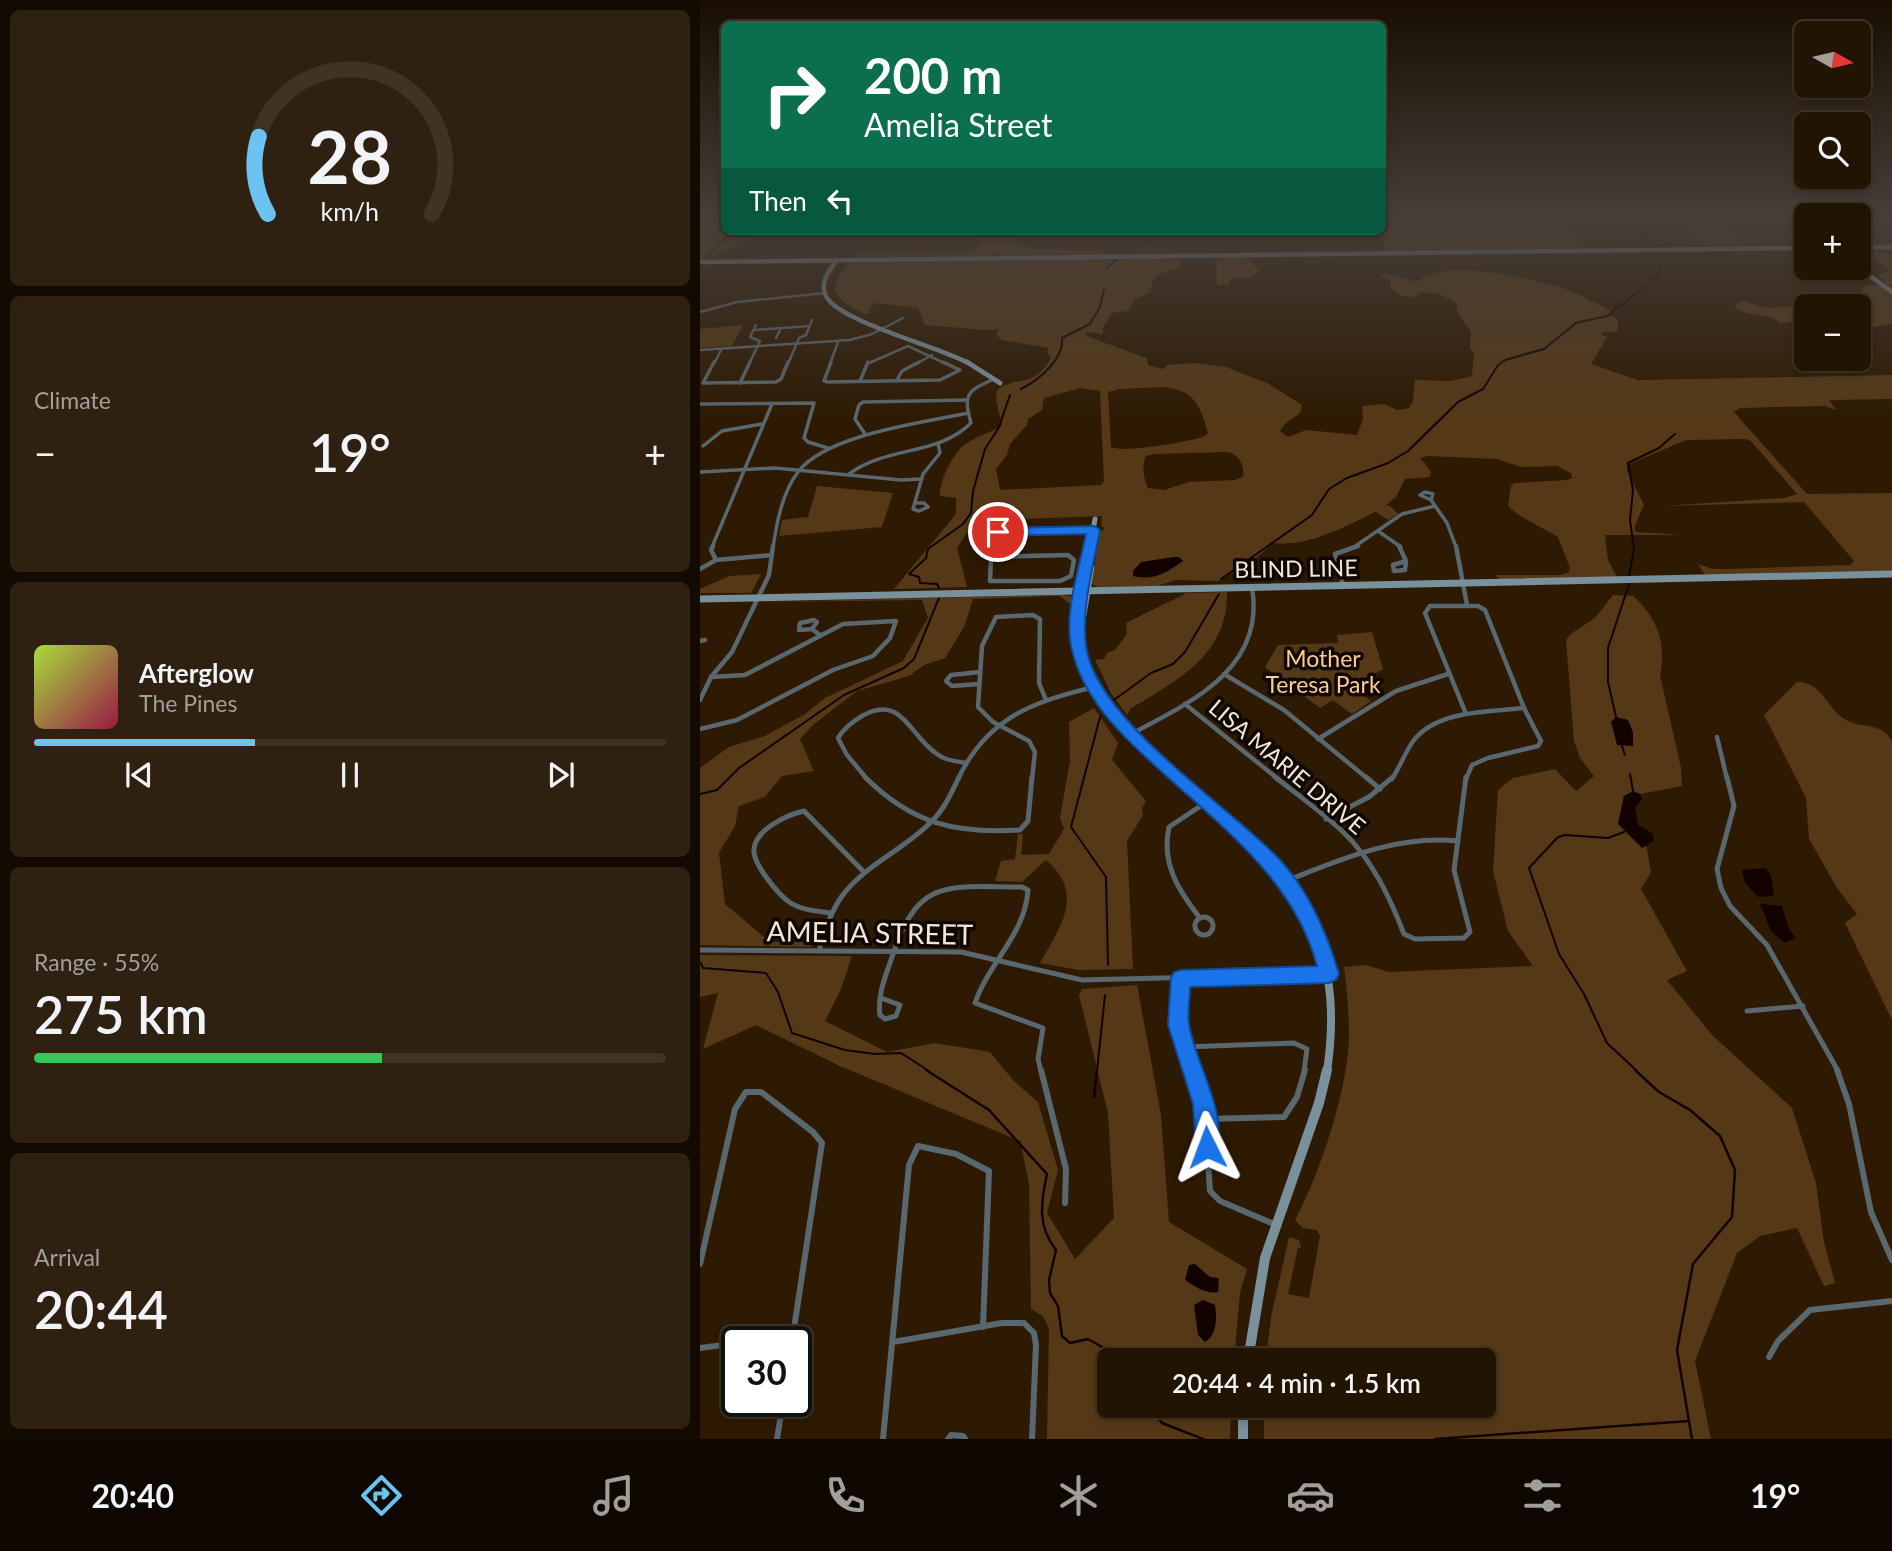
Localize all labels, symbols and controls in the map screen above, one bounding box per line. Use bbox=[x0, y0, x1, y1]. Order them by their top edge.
north arrow bbox=[1794, 21, 1871, 98]
map controls bbox=[1794, 21, 1871, 371]
text: 200 m bbox=[864, 46, 1002, 104]
icon: right bbox=[749, 49, 840, 140]
text: Amelia Street bbox=[864, 105, 1052, 144]
text: 28 bbox=[308, 112, 392, 200]
button: search bbox=[1794, 112, 1871, 189]
icon: left bbox=[821, 182, 859, 220]
text: Then bbox=[749, 185, 807, 217]
text: km/h bbox=[321, 196, 379, 226]
button: + bbox=[1794, 203, 1871, 280]
button: − bbox=[1794, 294, 1871, 371]
text: Climate bbox=[34, 386, 111, 414]
text: 19° bbox=[309, 421, 391, 483]
text: − bbox=[34, 430, 56, 476]
text: + bbox=[644, 430, 666, 476]
pin bbox=[968, 502, 1028, 562]
icon: arrive bbox=[979, 513, 1017, 551]
street label: BLIND LINE bbox=[1234, 553, 1358, 583]
park label: Mother Teresa Park bbox=[1265, 644, 1381, 698]
text: Afterglow bbox=[139, 657, 254, 689]
text: The Pines bbox=[139, 689, 237, 717]
street label: LISA MARIE DRIVE bbox=[1204, 693, 1371, 840]
icon: previous bbox=[120, 756, 158, 794]
icon: pause bbox=[331, 756, 369, 794]
icon: next bbox=[542, 756, 580, 794]
street label: AMELIA STREET bbox=[766, 913, 974, 951]
text: Range · 55% bbox=[34, 948, 159, 976]
text: 275 km bbox=[34, 983, 208, 1045]
position arrow bbox=[1170, 1110, 1244, 1184]
text: Arrival bbox=[34, 1243, 100, 1271]
text: 20:44 bbox=[34, 1278, 168, 1340]
speed limit sign: 30 bbox=[721, 1326, 812, 1417]
text: 20:44 · 4 min · 1.5 km bbox=[1172, 1367, 1421, 1399]
icon: directions bbox=[357, 1471, 406, 1520]
icon: music bbox=[589, 1471, 638, 1520]
icon: phone bbox=[821, 1471, 870, 1520]
icon: climate bbox=[1054, 1471, 1103, 1520]
icon: car bbox=[1286, 1471, 1335, 1520]
icon: filters bbox=[1518, 1471, 1567, 1520]
text: 20:40 bbox=[92, 1476, 174, 1515]
text: 19° bbox=[1750, 1476, 1800, 1515]

